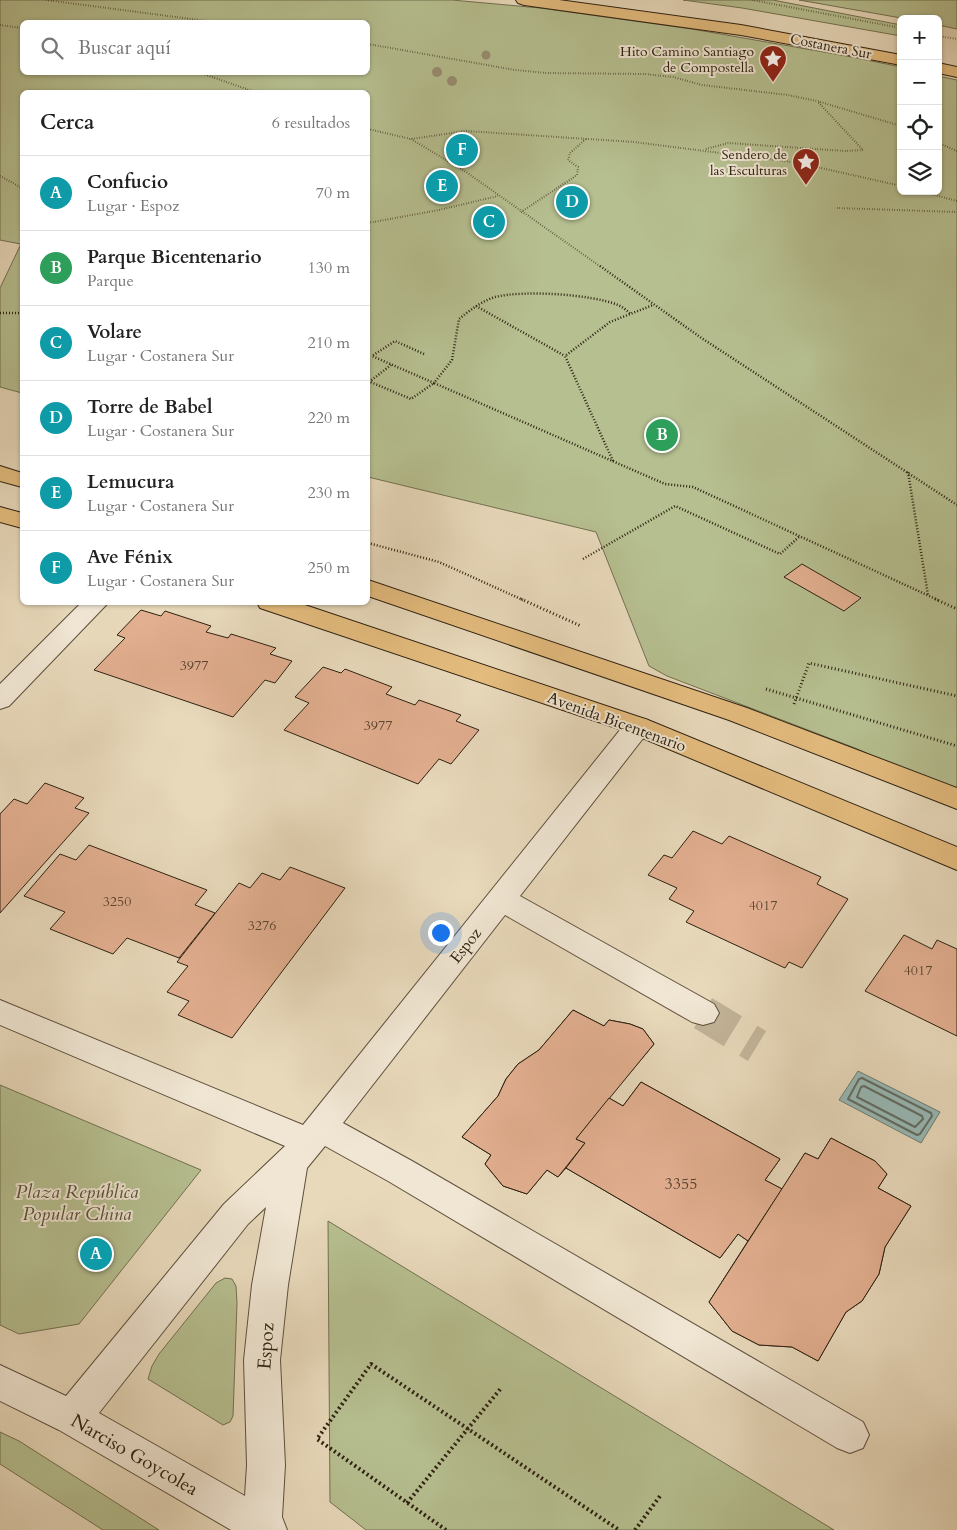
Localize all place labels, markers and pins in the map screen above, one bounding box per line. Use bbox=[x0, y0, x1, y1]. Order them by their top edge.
place label: Hito Camino Santiago de Compostella bbox=[620, 42, 754, 77]
place icon: Hito Camino Santiago de Compostella bbox=[758, 44, 788, 83]
pin: F bbox=[446, 131, 478, 169]
place label: Sendero de las Esculturas bbox=[710, 145, 787, 180]
place icon: Sendero de las Esculturas bbox=[791, 147, 821, 186]
pin: E bbox=[426, 167, 458, 205]
pin: D bbox=[556, 183, 588, 221]
pin: C bbox=[473, 203, 505, 241]
pin: B bbox=[646, 416, 678, 454]
pin: A bbox=[80, 1235, 112, 1273]

